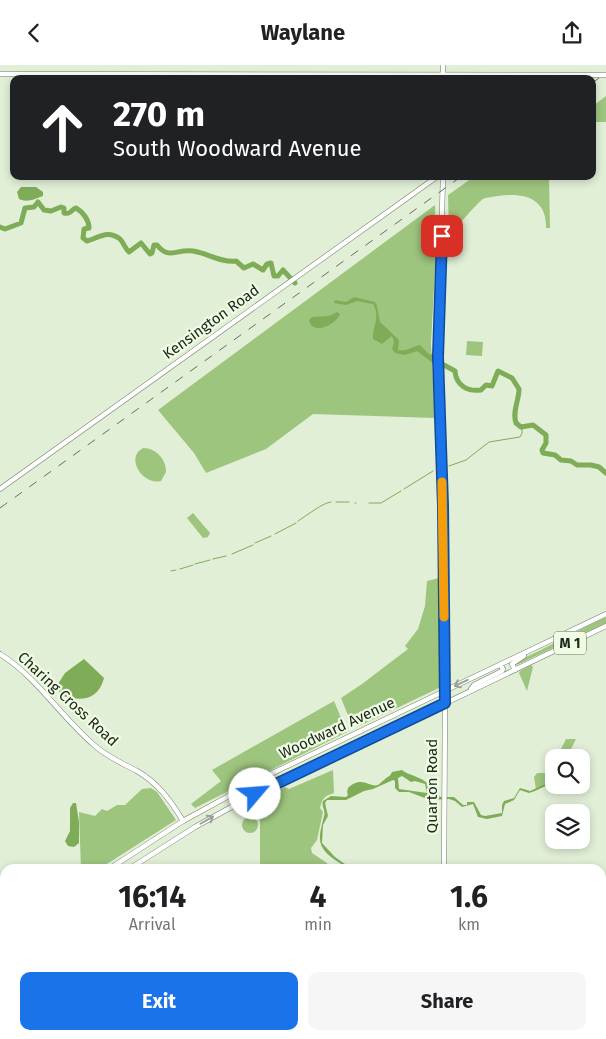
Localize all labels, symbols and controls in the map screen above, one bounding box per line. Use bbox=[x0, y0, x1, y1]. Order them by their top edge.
icon: back bbox=[20, 19, 48, 47]
text: Waylane bbox=[261, 19, 345, 46]
icon: share bbox=[558, 19, 586, 47]
text: 270 m bbox=[113, 93, 205, 135]
icon: ahead bbox=[30, 95, 95, 160]
text: South Woodward Avenue bbox=[113, 135, 361, 162]
pin bbox=[421, 215, 463, 257]
icon: arrive bbox=[428, 222, 456, 250]
street label: Kensington Road bbox=[159, 281, 263, 363]
road number: M 1 bbox=[554, 631, 586, 655]
street label: Charing Cross Road bbox=[14, 648, 122, 750]
one-way arrow bbox=[454, 679, 469, 688]
street label: Woodward Avenue bbox=[276, 693, 398, 763]
street label: Quarton Road bbox=[423, 739, 441, 833]
map controls bbox=[545, 749, 590, 849]
button: search bbox=[545, 749, 590, 794]
position arrow bbox=[228, 767, 280, 819]
button: layers bbox=[545, 804, 590, 849]
one-way arrow bbox=[199, 815, 213, 825]
text: 16:14 bbox=[118, 879, 186, 915]
text: 4 bbox=[310, 879, 327, 915]
text: 1.6 bbox=[450, 879, 488, 915]
text: Arrival bbox=[129, 915, 176, 934]
text: min bbox=[304, 915, 332, 934]
text: km bbox=[458, 915, 480, 934]
button: Exit bbox=[20, 972, 298, 1030]
button: Share bbox=[308, 972, 586, 1030]

